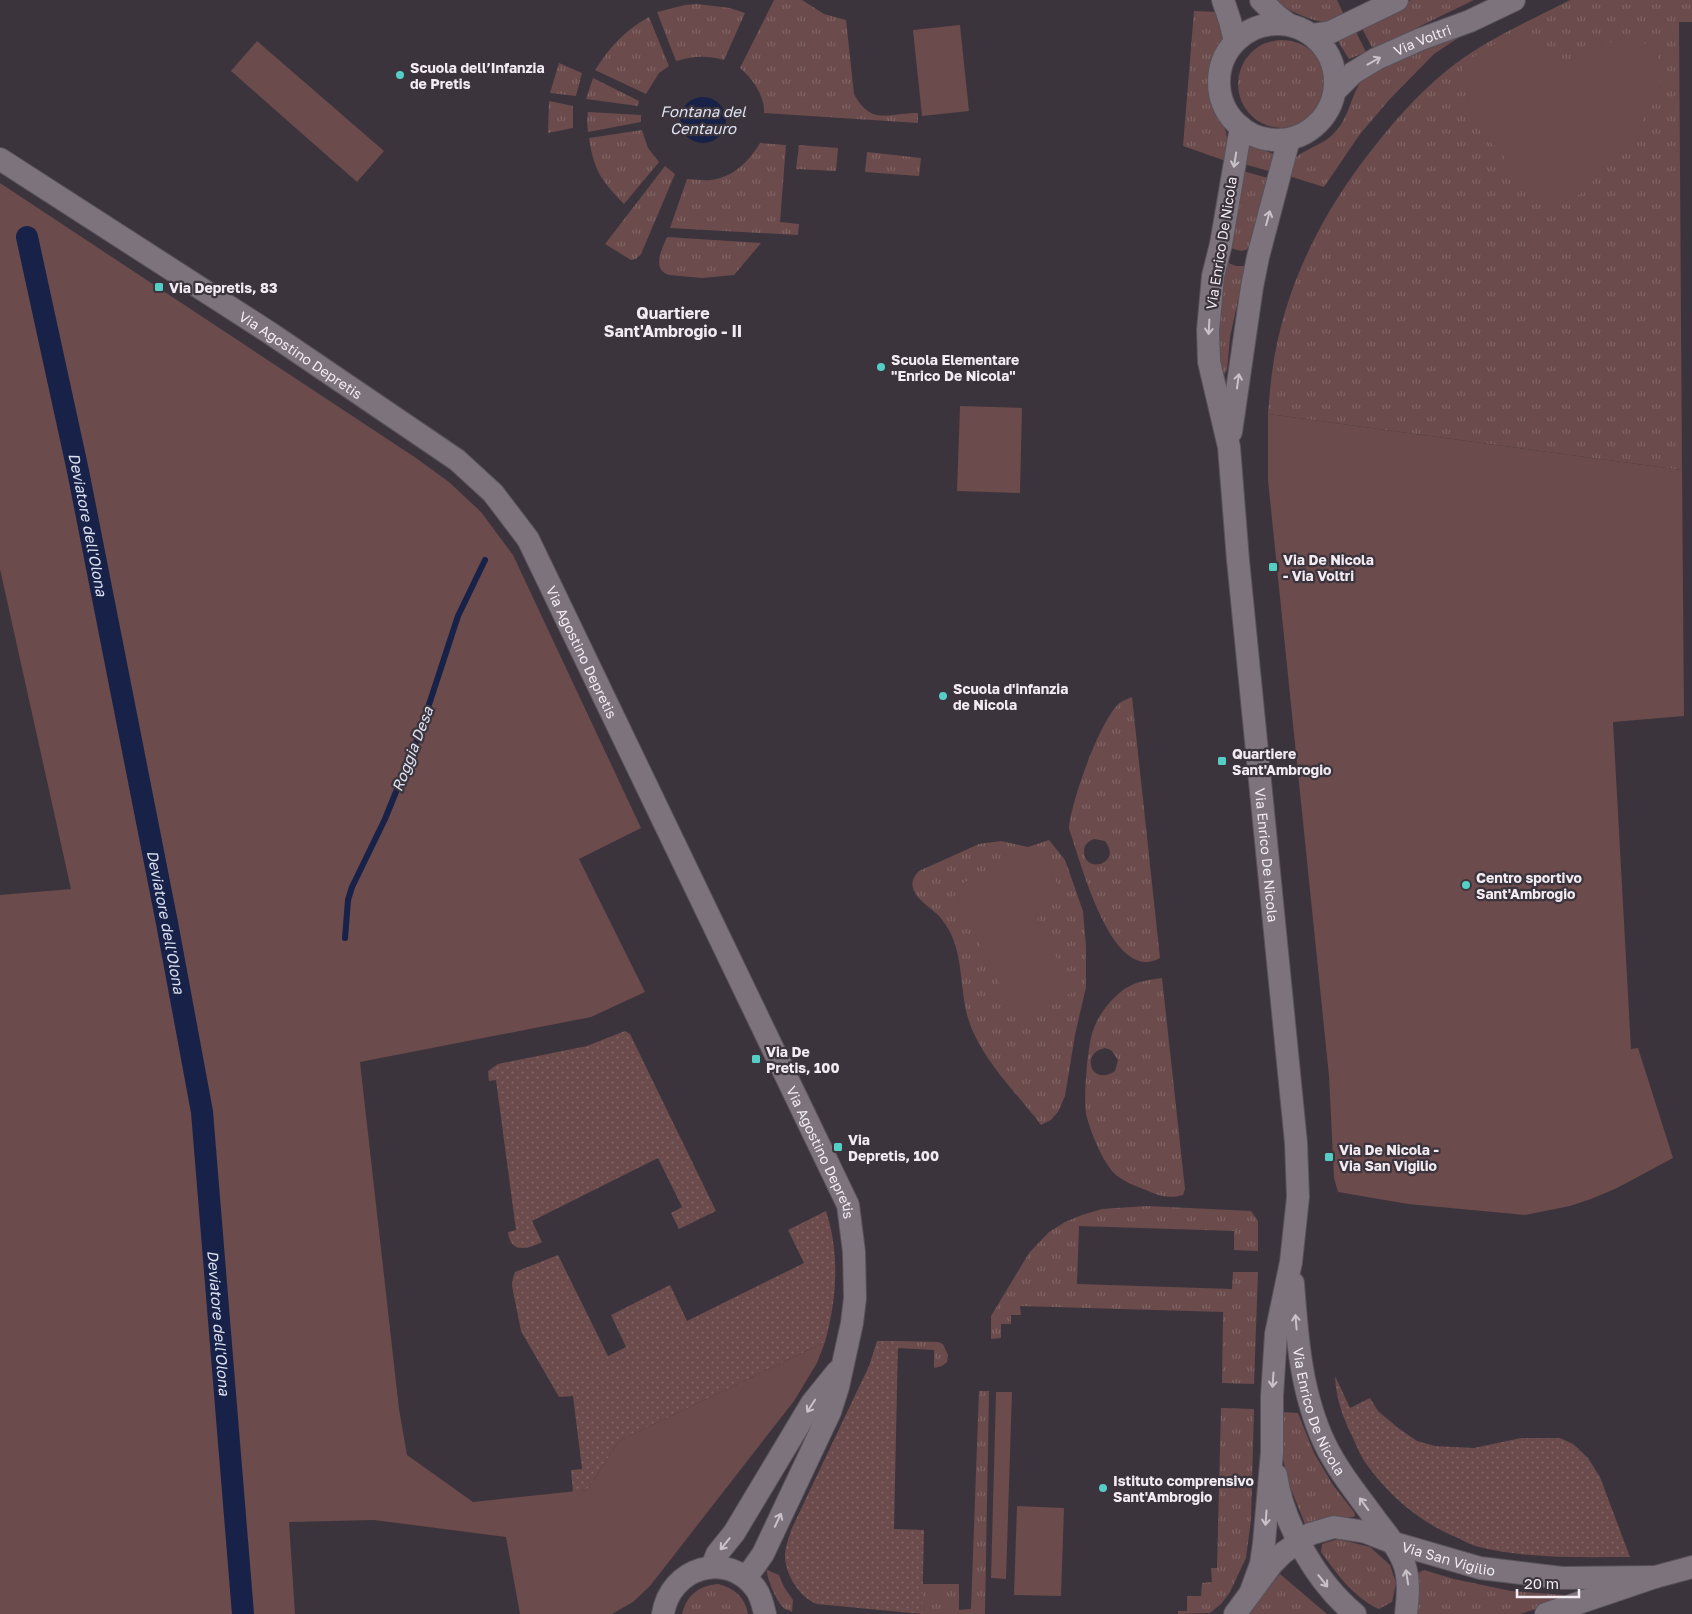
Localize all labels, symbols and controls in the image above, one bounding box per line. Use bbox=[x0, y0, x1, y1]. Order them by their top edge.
street label: Via Voltri bbox=[1391, 20, 1453, 59]
one-way arrow bbox=[1366, 55, 1381, 65]
place label: Scuola dell’Infanzia de Pretis bbox=[410, 59, 545, 92]
marker: Scuola dell’Infanzia de Pretis bbox=[394, 69, 406, 81]
water label: Fontana del Centauro bbox=[660, 102, 747, 137]
one-way arrow bbox=[1230, 152, 1240, 168]
street label: Via Enrico De Nicola bbox=[1202, 175, 1240, 311]
one-way arrow bbox=[1264, 210, 1273, 226]
place label: Via Depretis, 83 bbox=[169, 279, 277, 296]
marker: Via Depretis, 83 bbox=[153, 281, 165, 293]
district label: Quartiere Sant'Ambrogio - II bbox=[604, 303, 742, 341]
street label: Via Agostino Depretis bbox=[236, 307, 366, 402]
one-way arrow bbox=[1204, 319, 1213, 335]
place label: Scuola Elementare "Enrico De Nicola" bbox=[891, 351, 1019, 384]
marker: Scuola Elementare "Enrico De Nicola" bbox=[875, 361, 887, 373]
one-way arrow bbox=[1233, 374, 1243, 390]
water label: Deviatore dell'Olona bbox=[65, 451, 112, 598]
place label: Via De Nicola - Via Voltri bbox=[1283, 551, 1374, 584]
marker: Via De Nicola - Via Voltri bbox=[1267, 561, 1279, 573]
street label: Via Agostino Depretis bbox=[543, 583, 621, 721]
place label: Scuola d'infanzia de Nicola bbox=[953, 680, 1068, 713]
marker: Scuola d'infanzia de Nicola bbox=[937, 690, 949, 702]
water label: Roggia Desa bbox=[388, 704, 438, 794]
place label: Quartiere Sant'Ambrogio bbox=[1232, 745, 1331, 778]
marker: Quartiere Sant'Ambrogio bbox=[1216, 755, 1228, 767]
street label: Via Enrico De Nicola bbox=[1252, 787, 1282, 923]
water label: Deviatore dell'Olona bbox=[144, 849, 189, 996]
place label: Centro sportivo Sant'Ambrogio bbox=[1476, 869, 1582, 902]
marker: Centro sportivo Sant'Ambrogio bbox=[1460, 879, 1472, 891]
place label: Via De Pretis, 100 bbox=[766, 1043, 840, 1076]
marker: Via De Pretis, 100 bbox=[750, 1053, 762, 1065]
street label: Via Agostino Depretis bbox=[783, 1083, 858, 1220]
place label: Via Depretis, 100 bbox=[848, 1131, 939, 1164]
marker: Via Depretis, 100 bbox=[832, 1141, 844, 1153]
place label: Via De Nicola - Via San Vigilio bbox=[1339, 1141, 1439, 1174]
marker: Via De Nicola - Via San Vigilio bbox=[1323, 1151, 1335, 1163]
water label: Deviatore dell'Olona bbox=[204, 1250, 234, 1397]
one-way arrow bbox=[1291, 1315, 1301, 1331]
street label: Via Enrico De Nicola bbox=[1290, 1346, 1349, 1478]
one-way arrow bbox=[1268, 1371, 1277, 1387]
one-way arrow bbox=[806, 1399, 817, 1413]
place label: Istituto comprensivo Sant'Ambrogio bbox=[1113, 1472, 1254, 1505]
marker: Istituto comprensivo Sant'Ambrogio bbox=[1097, 1482, 1109, 1494]
one-way arrow bbox=[1359, 1497, 1369, 1511]
one-way arrow bbox=[1262, 1509, 1271, 1525]
one-way arrow bbox=[774, 1513, 783, 1528]
one-way arrow bbox=[720, 1537, 731, 1550]
street label: Via San Vigilio bbox=[1400, 1537, 1496, 1578]
scale bar bbox=[1517, 1566, 1580, 1598]
one-way arrow bbox=[1401, 1569, 1411, 1585]
one-way arrow bbox=[1318, 1574, 1329, 1587]
text: 20 m bbox=[1524, 1574, 1559, 1592]

